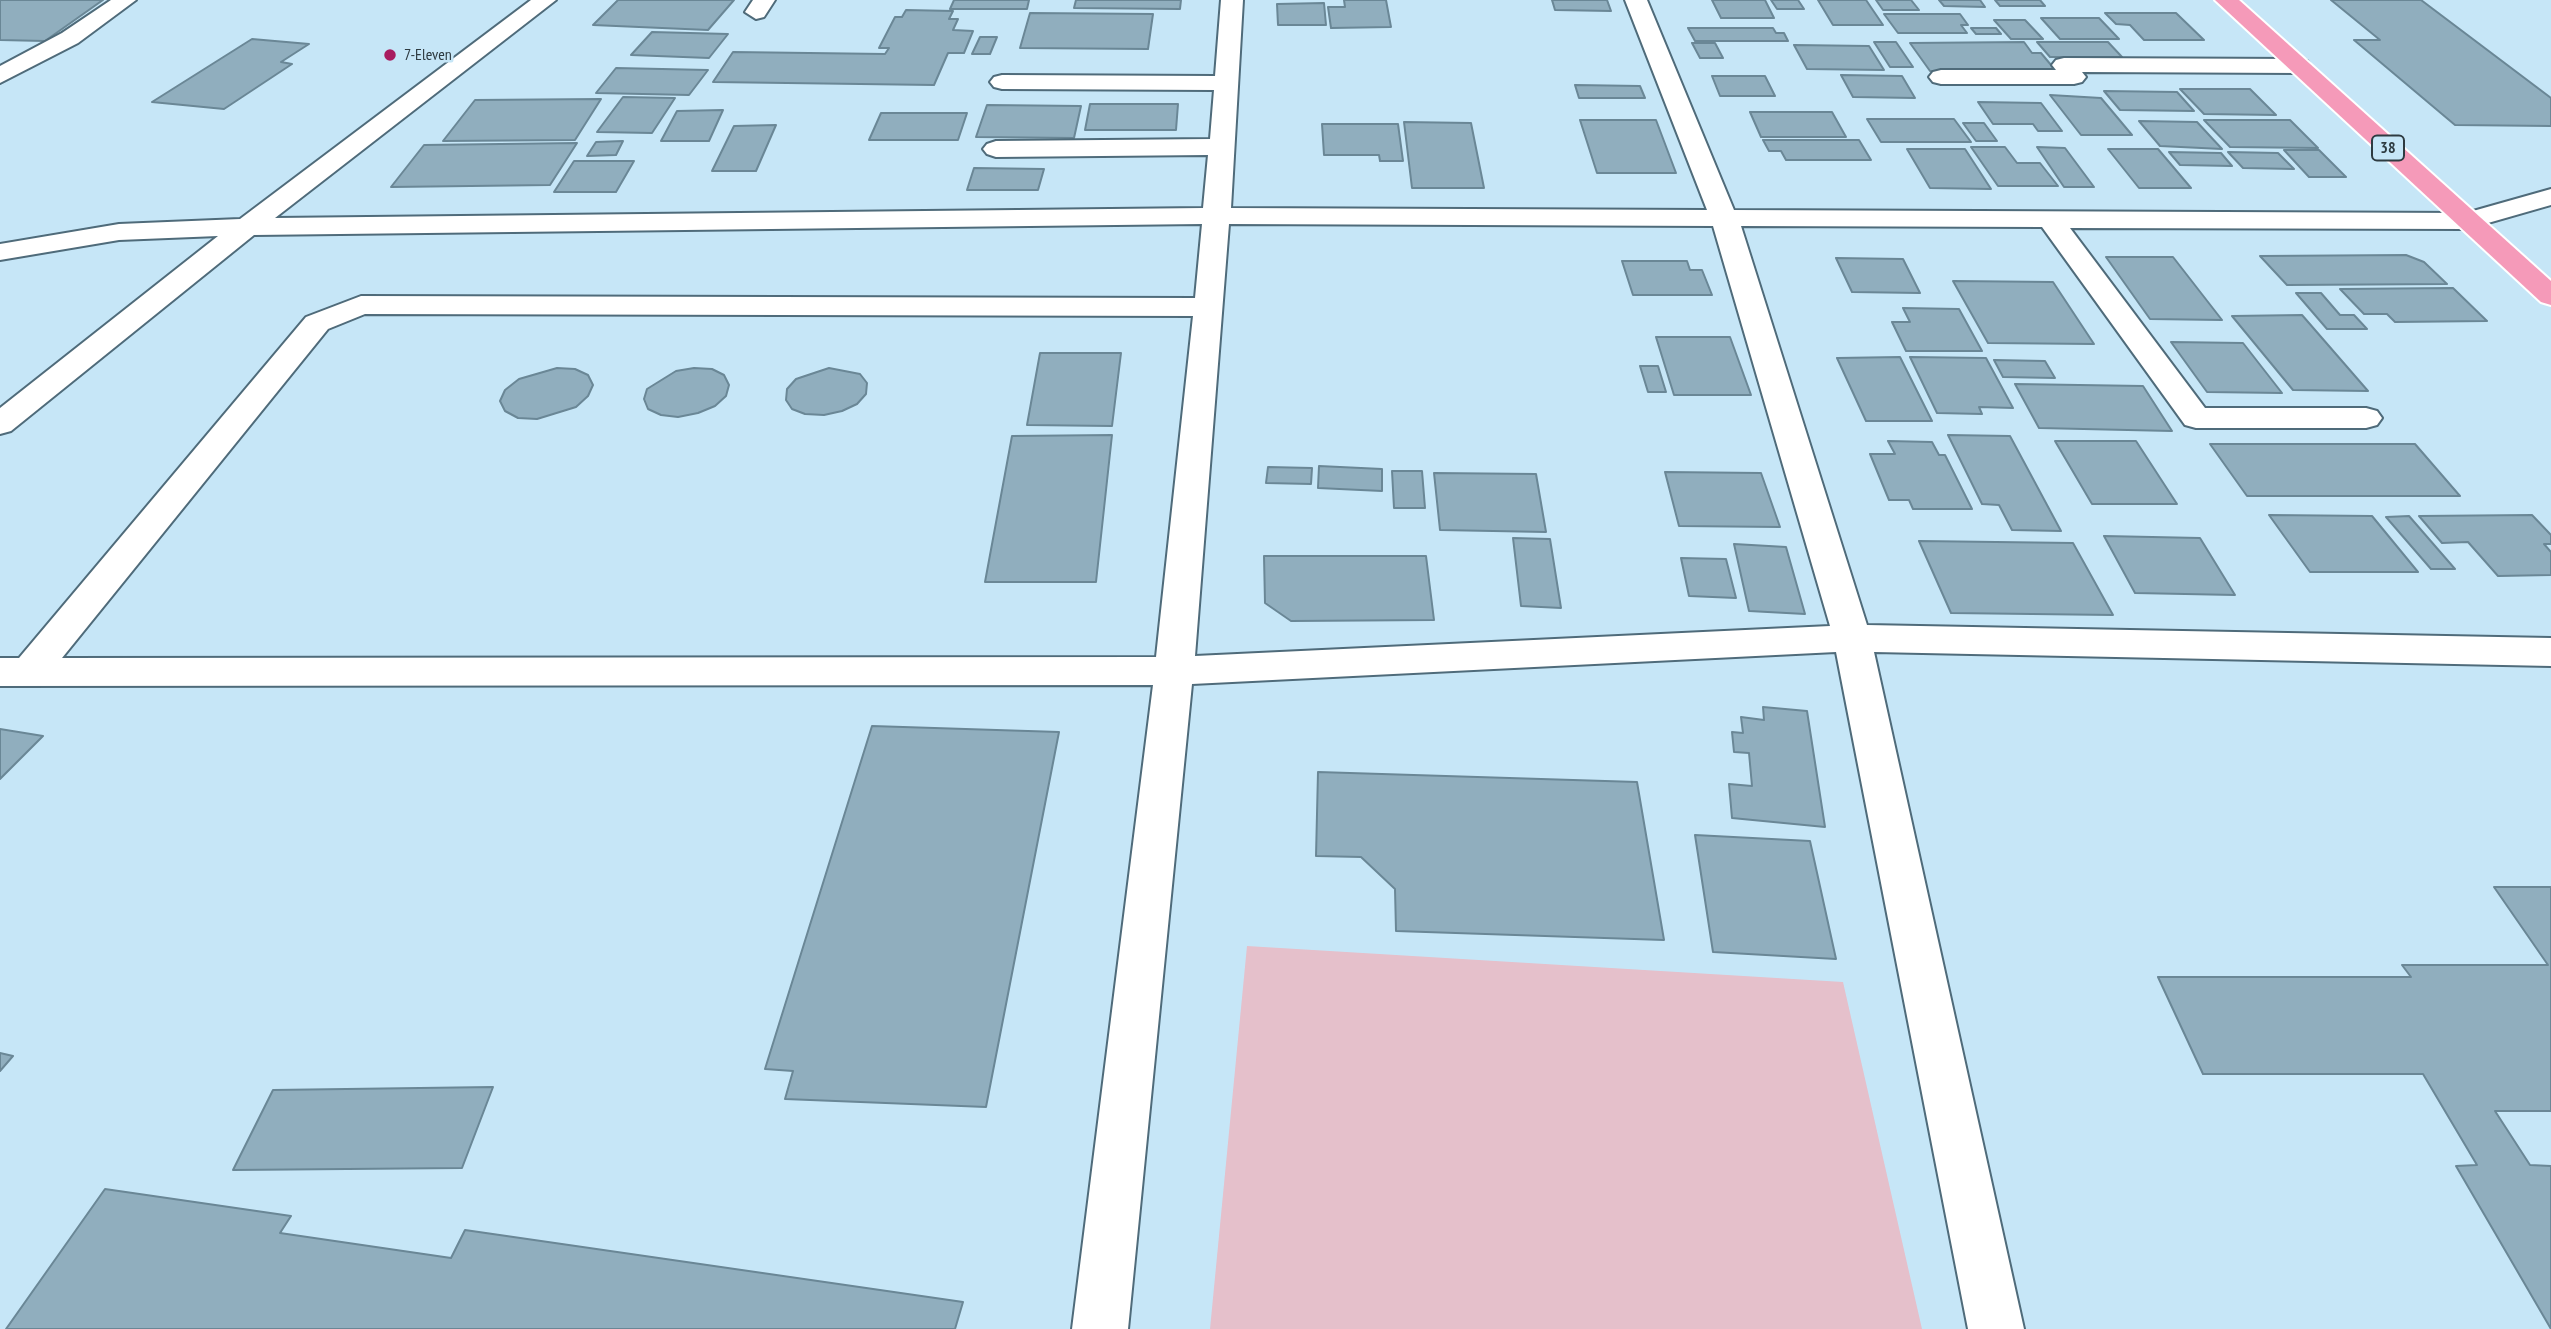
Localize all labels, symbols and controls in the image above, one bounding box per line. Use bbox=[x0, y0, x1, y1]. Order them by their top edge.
place label: 7-Eleven bbox=[404, 45, 452, 65]
marker: 7-Eleven bbox=[382, 47, 398, 63]
road number: 38 bbox=[2372, 136, 2404, 160]

